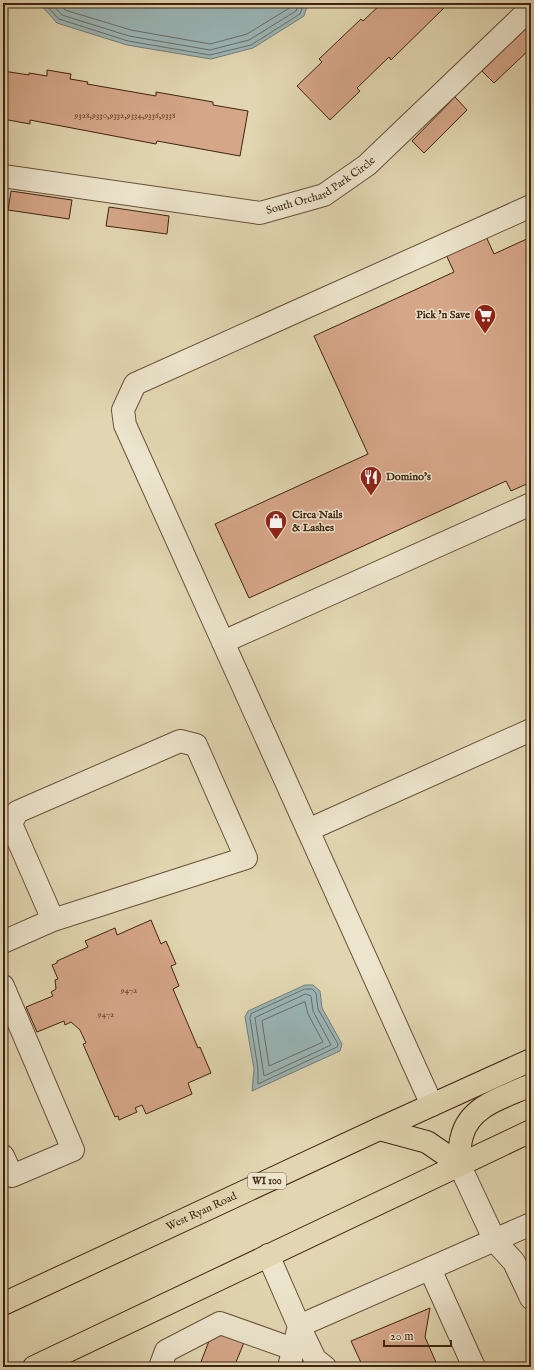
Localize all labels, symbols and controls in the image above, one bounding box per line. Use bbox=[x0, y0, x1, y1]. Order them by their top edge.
house number: 9328,9330,9332,9334,9336,9338 bbox=[74, 110, 176, 121]
street label: South Orchard Park Circle bbox=[265, 154, 378, 218]
supermarket icon: Pick 'n Save bbox=[472, 302, 498, 335]
place label: Pick 'n Save bbox=[416, 308, 470, 322]
restaurant icon: Domino's bbox=[358, 464, 384, 497]
place label: Domino's bbox=[386, 470, 431, 484]
shop icon: Circa Nails & Lashes bbox=[263, 508, 289, 541]
place label: Circa Nails & Lashes bbox=[292, 508, 343, 535]
house number: 9472 bbox=[120, 985, 137, 996]
house number: 9472 bbox=[97, 1009, 114, 1020]
road number: WI 100 bbox=[248, 1173, 286, 1189]
street label: West Ryan Road bbox=[164, 1189, 239, 1234]
scale bar bbox=[384, 1322, 451, 1348]
text: 20 m bbox=[390, 1329, 413, 1344]

